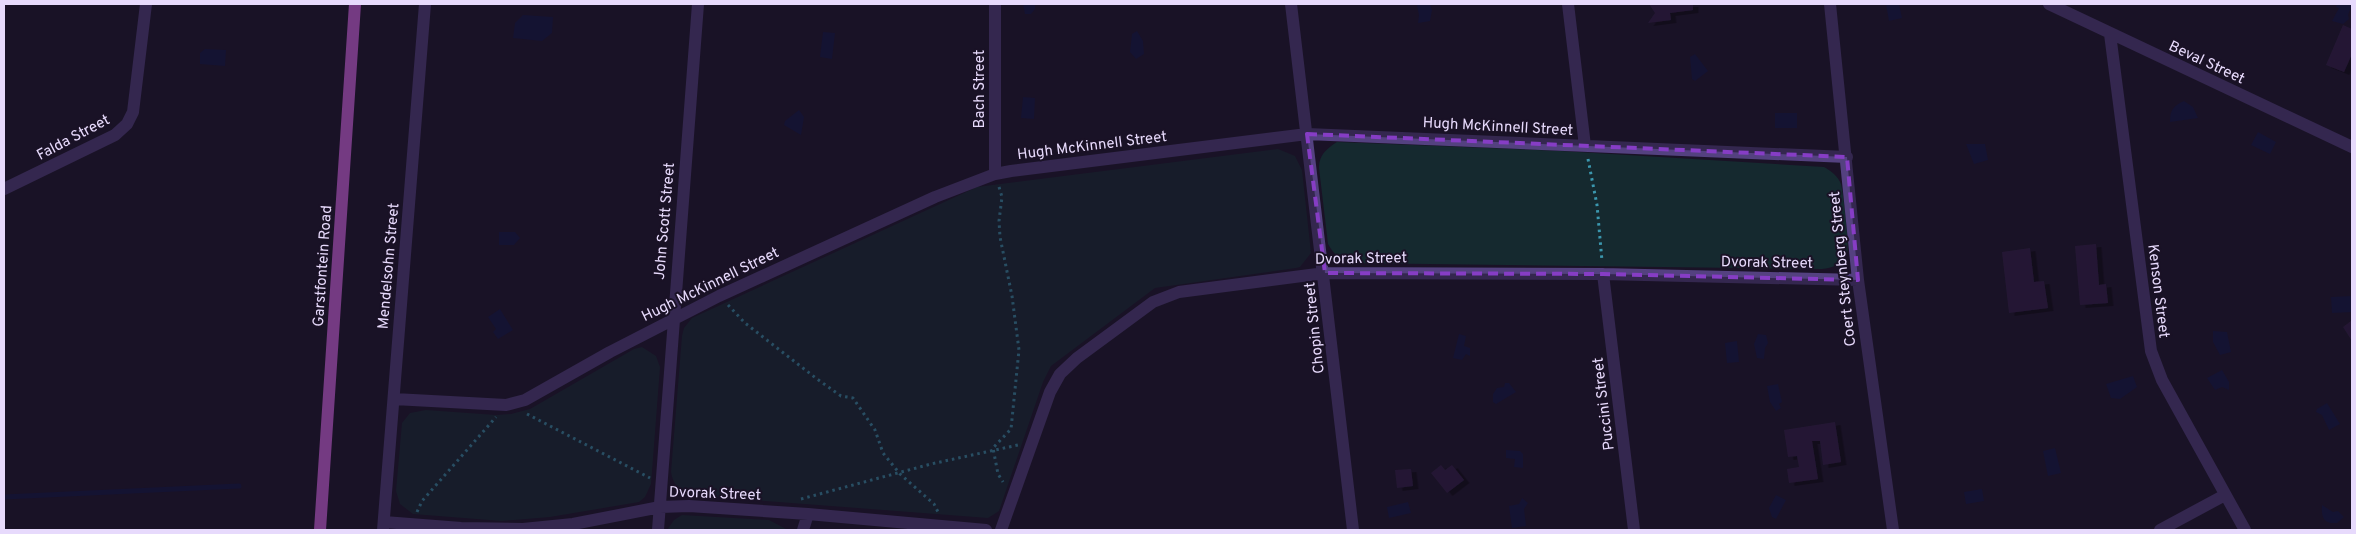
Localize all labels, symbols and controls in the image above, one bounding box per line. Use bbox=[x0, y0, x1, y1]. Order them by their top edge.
street label: Beval Street bbox=[2165, 37, 2247, 89]
street label: Bach Street bbox=[971, 50, 990, 128]
street label: Falda Street bbox=[34, 111, 114, 166]
street label: Hugh McKinnell Street bbox=[1422, 114, 1574, 141]
street label: Hugh McKinnell Street bbox=[1016, 128, 1168, 165]
street label: John Scott Street bbox=[651, 162, 680, 281]
street label: Coert Steynberg Street bbox=[1826, 190, 1861, 347]
street label: Mendelsohn Street bbox=[375, 202, 404, 330]
street label: Garstfontein Road bbox=[310, 205, 337, 327]
street label: Kenson Street bbox=[2142, 243, 2173, 339]
street label: Hugh McKinnell Street bbox=[639, 244, 783, 327]
street label: Dvorak Street bbox=[1315, 249, 1407, 270]
street label: Dvorak Street bbox=[1721, 253, 1813, 274]
street label: Chopin Street bbox=[1301, 281, 1330, 375]
street label: Puccini Street bbox=[1589, 356, 1620, 451]
street label: Dvorak Street bbox=[669, 483, 761, 506]

